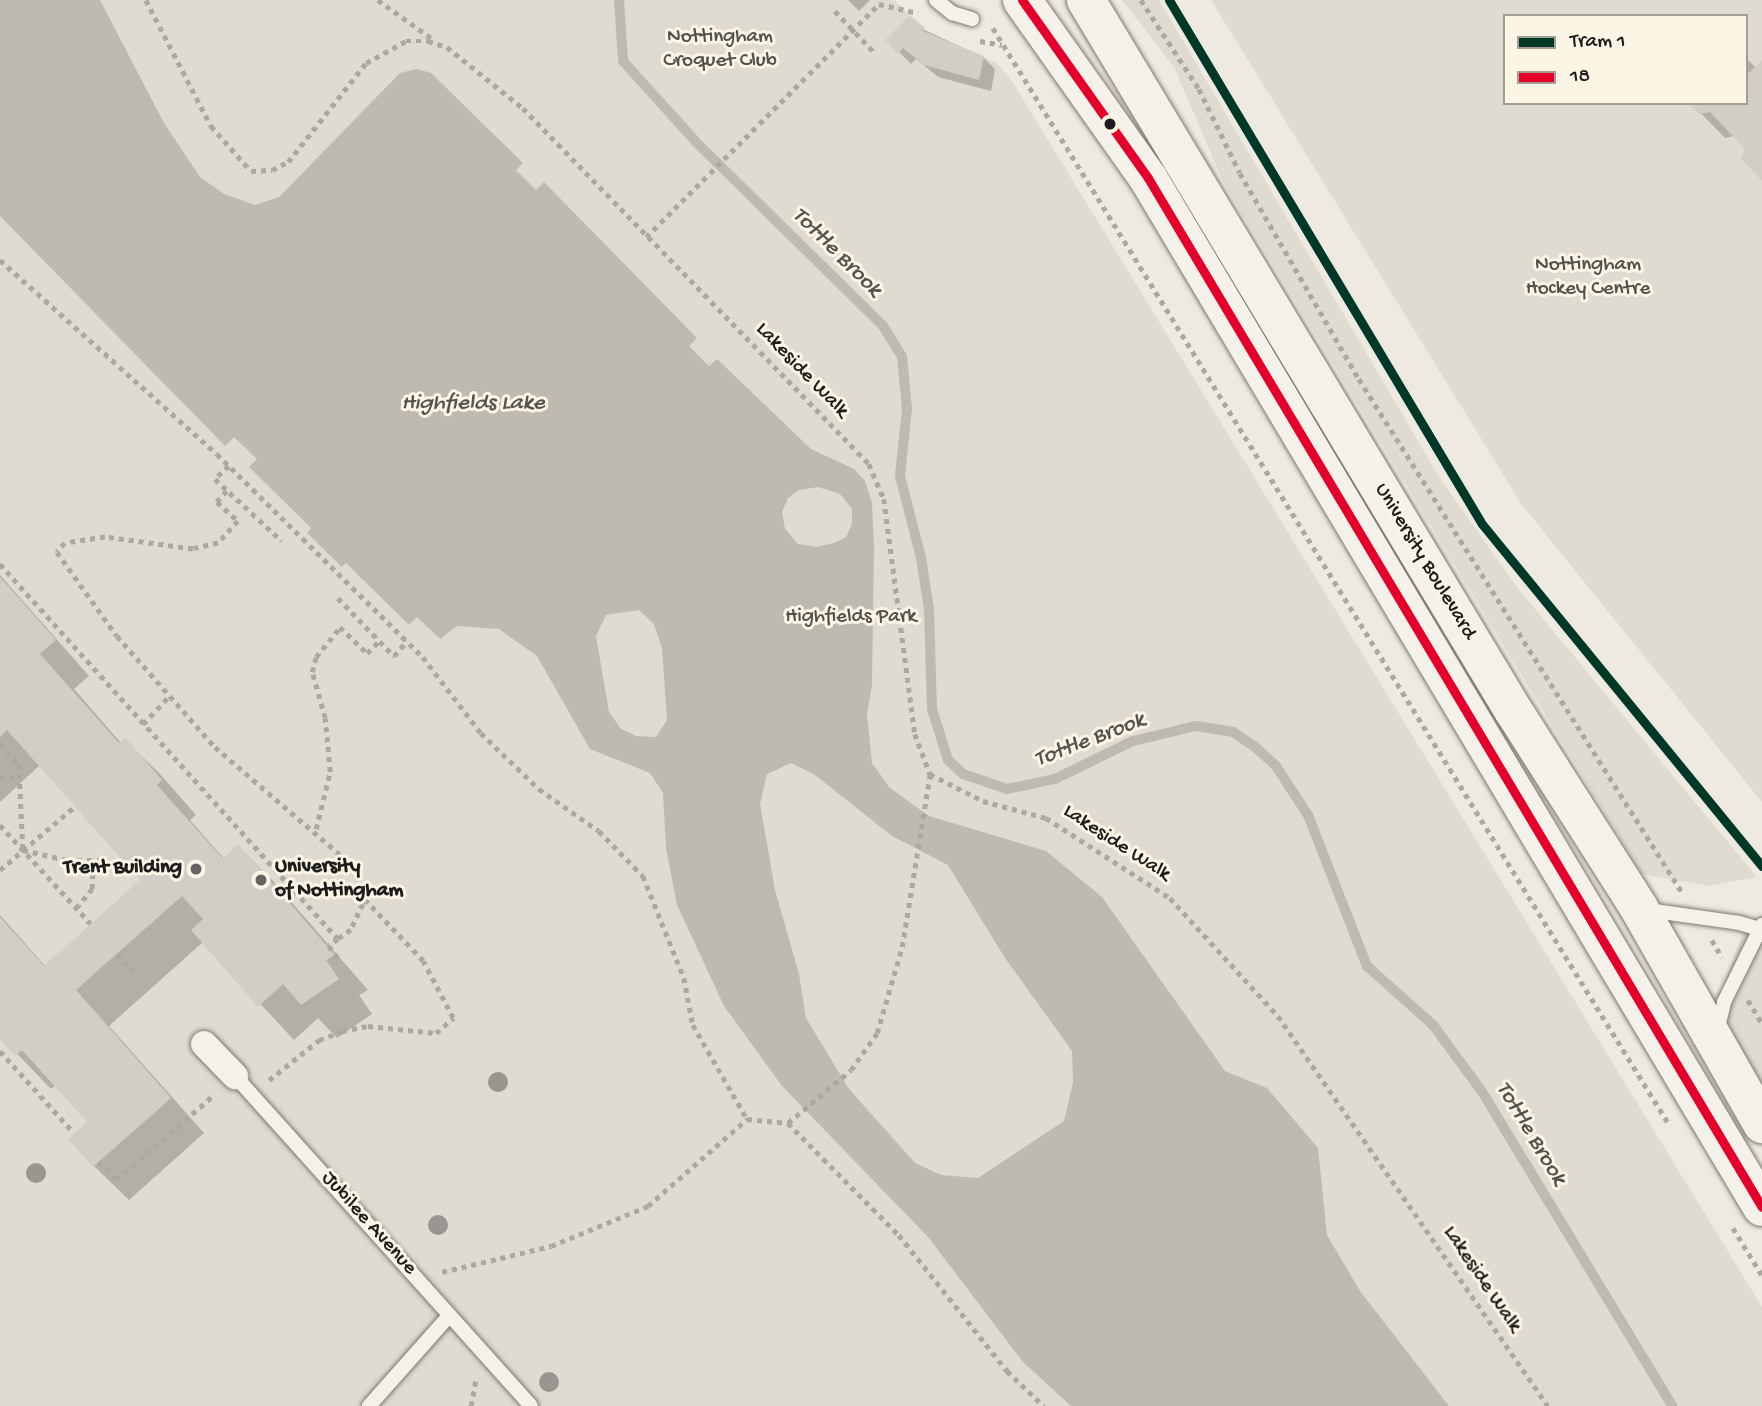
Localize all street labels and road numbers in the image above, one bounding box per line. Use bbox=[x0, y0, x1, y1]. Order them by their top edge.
street label: Lakeside Walk bbox=[749, 318, 853, 424]
street label: University Boulevard bbox=[1367, 479, 1481, 645]
street label: Lakeside Walk bbox=[1057, 800, 1175, 888]
street label: Jubilee Avenue bbox=[315, 1167, 421, 1281]
street label: Lakeside Walk bbox=[1436, 1222, 1526, 1338]

